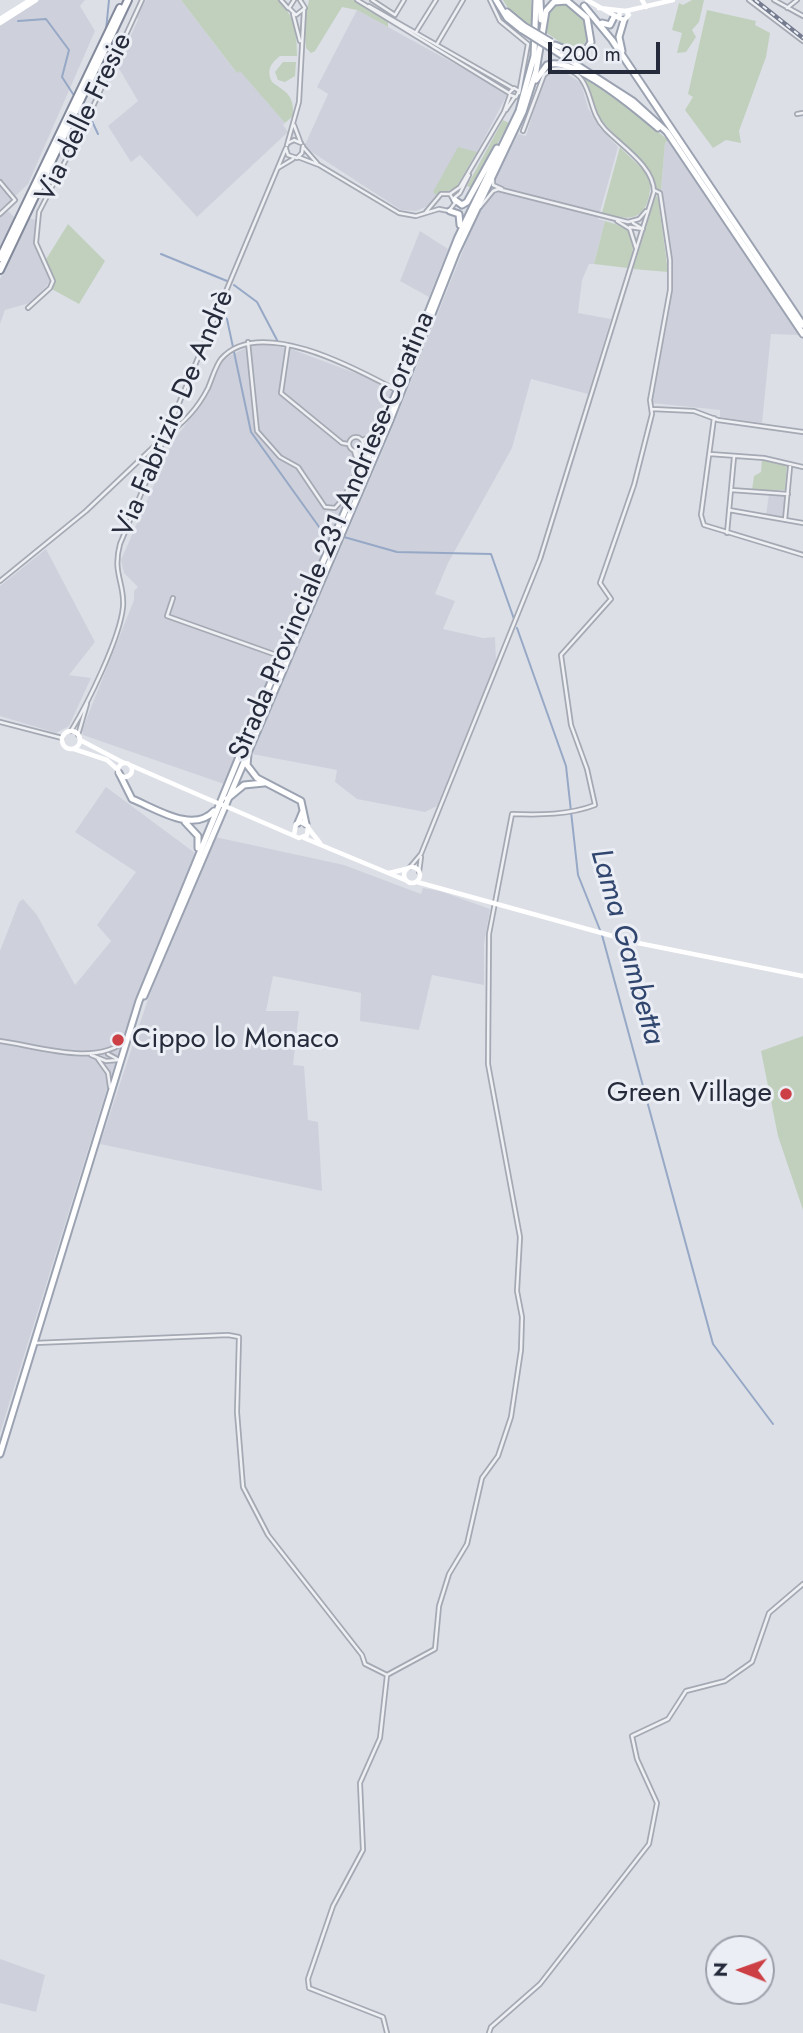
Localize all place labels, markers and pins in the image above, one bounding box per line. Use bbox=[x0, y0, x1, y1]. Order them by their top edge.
place label: Cippo lo Monaco bbox=[132, 1023, 339, 1057]
marker: Cippo lo Monaco bbox=[110, 1032, 126, 1048]
place label: Green Village bbox=[607, 1077, 772, 1111]
marker: Green Village bbox=[778, 1086, 794, 1102]

